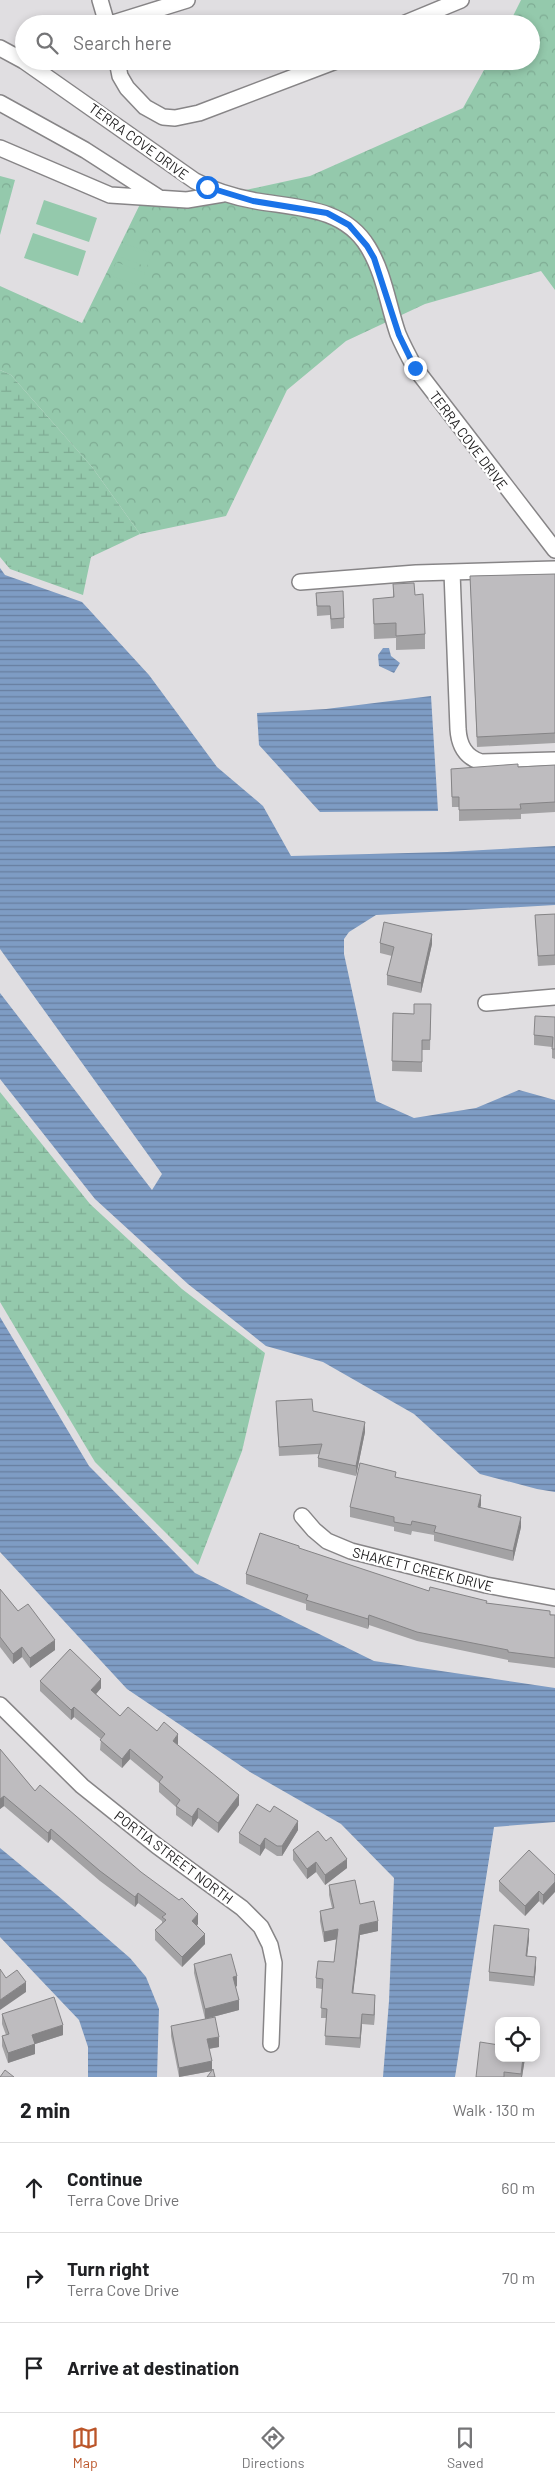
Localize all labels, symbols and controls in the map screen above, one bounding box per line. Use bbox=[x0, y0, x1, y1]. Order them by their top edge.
search box bbox=[15, 15, 540, 70]
icon: search bbox=[33, 29, 61, 57]
text: Search here bbox=[73, 31, 172, 54]
street label: TERRA COVE DRIVE bbox=[86, 99, 192, 183]
route start bbox=[196, 176, 219, 199]
route end bbox=[404, 357, 427, 380]
street label: TERRA COVE DRIVE bbox=[426, 387, 512, 493]
street label: SHAKETT CREEK DRIVE bbox=[351, 1543, 495, 1595]
street label: PORTIA STREET NORTH bbox=[111, 1807, 237, 1907]
map controls bbox=[495, 2017, 540, 2062]
button: locate bbox=[495, 2017, 540, 2062]
text: 2 min bbox=[20, 2097, 70, 2122]
text: Walk · 130 m bbox=[453, 2100, 535, 2119]
text: Continue bbox=[67, 2167, 143, 2190]
icon: ahead bbox=[20, 2174, 48, 2202]
text: 60 m bbox=[501, 2178, 535, 2197]
text: Terra Cove Drive bbox=[67, 2190, 179, 2209]
text: Turn right bbox=[67, 2257, 149, 2280]
icon: right bbox=[20, 2264, 48, 2292]
text: 70 m bbox=[502, 2268, 535, 2287]
text: Terra Cove Drive bbox=[67, 2280, 179, 2299]
icon: arrive bbox=[20, 2354, 48, 2382]
text: Arrive at destination bbox=[67, 2356, 239, 2379]
tab: Map bbox=[71, 2424, 99, 2471]
tab: Directions bbox=[242, 2424, 304, 2471]
tab: Saved bbox=[447, 2424, 484, 2471]

